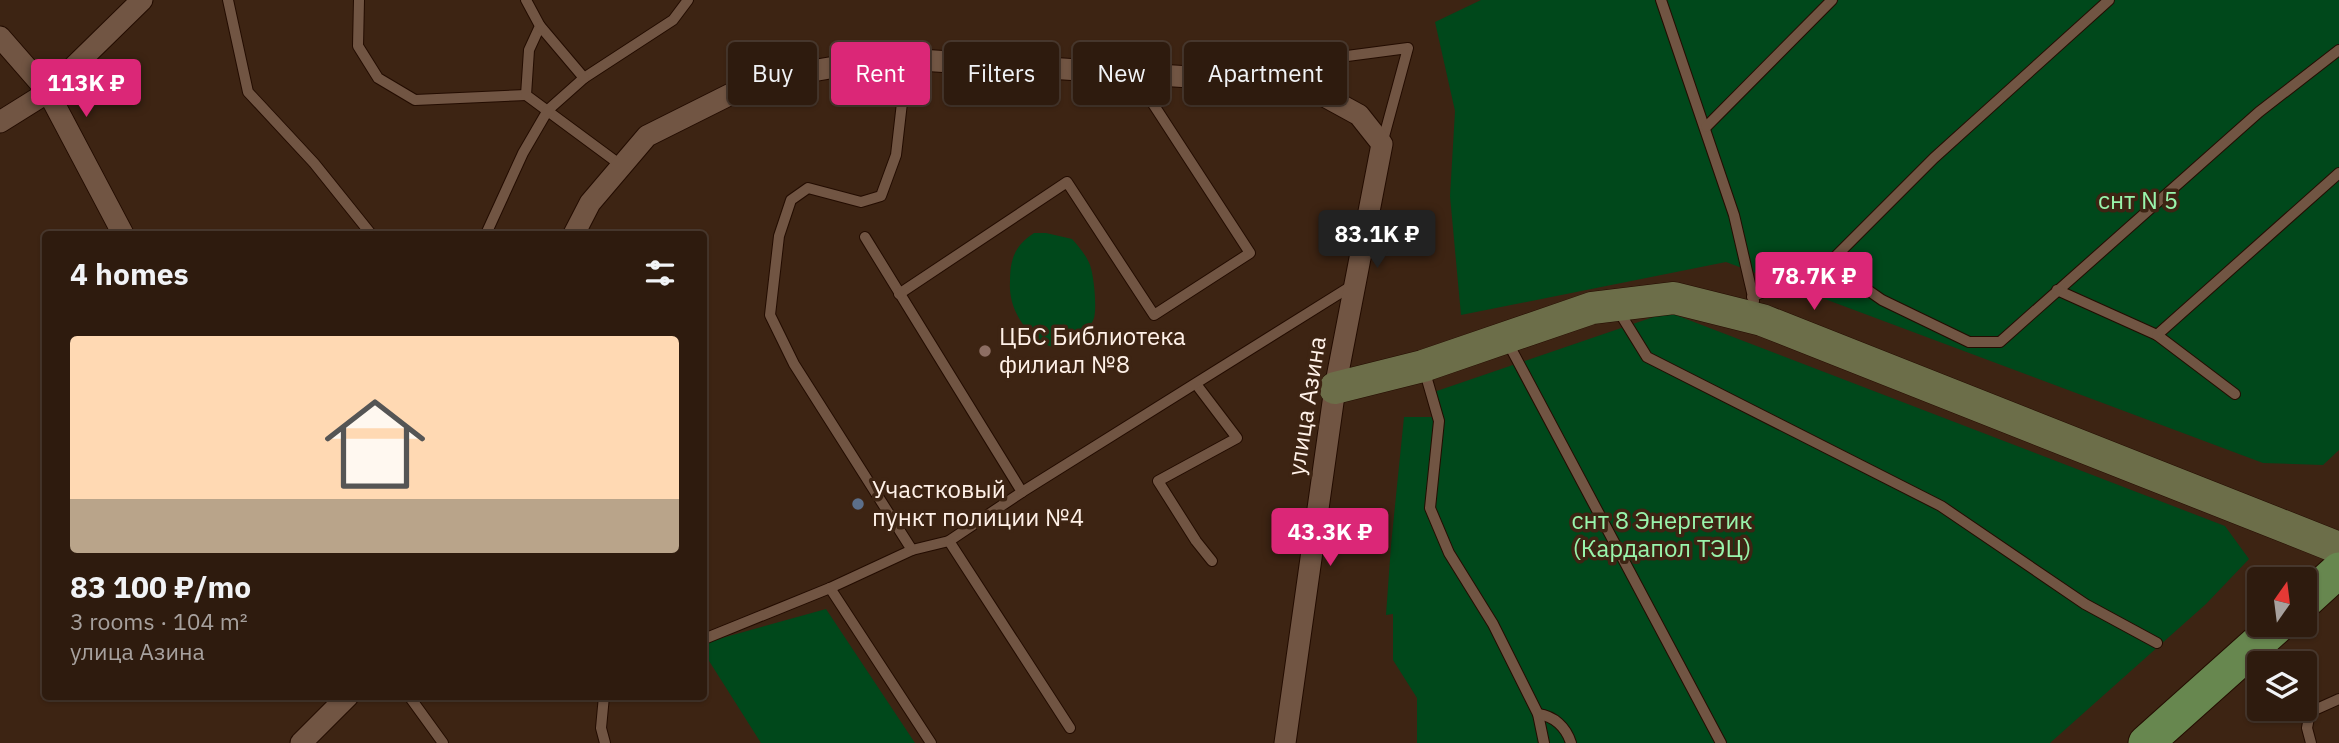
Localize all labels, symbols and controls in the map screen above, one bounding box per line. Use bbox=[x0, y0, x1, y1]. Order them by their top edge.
chip: Buy bbox=[728, 42, 817, 105]
chip: Rent bbox=[831, 42, 930, 105]
chip: Filters bbox=[944, 42, 1059, 105]
chip: New bbox=[1073, 42, 1170, 105]
chip: Apartment bbox=[1184, 42, 1347, 105]
pin: 113K ₽ bbox=[29, 60, 143, 119]
text: 113K ₽ bbox=[47, 67, 125, 97]
park label: снт N 5 bbox=[2098, 184, 2178, 216]
pin: 83.1K ₽ bbox=[1312, 210, 1442, 270]
text: 83.1K ₽ bbox=[1334, 218, 1420, 248]
pin: 78.7K ₽ bbox=[1749, 252, 1879, 312]
text: 4 homes bbox=[70, 254, 189, 293]
icon: filters bbox=[641, 254, 679, 292]
text: 78.7K ₽ bbox=[1771, 260, 1857, 290]
place label: ЦБС Библиотека филиал №8 bbox=[999, 320, 1186, 380]
street label: улица Азина bbox=[1279, 334, 1333, 478]
marker: ЦБС Библиотека филиал №8 bbox=[977, 343, 993, 359]
icon: home bbox=[312, 381, 438, 507]
place label: Участковый пункт полиции №4 bbox=[872, 473, 1084, 533]
marker: Участковый пункт полиции №4 bbox=[850, 496, 866, 512]
park label: снт 8 Энергетик (Кардапол ТЭЦ) bbox=[1571, 504, 1753, 564]
pin: 43.3K ₽ bbox=[1265, 508, 1395, 568]
text: 43.3K ₽ bbox=[1287, 516, 1373, 546]
text: 83 100 ₽/mo bbox=[70, 567, 251, 606]
north arrow bbox=[2247, 567, 2317, 637]
map controls bbox=[2247, 567, 2317, 721]
text: 3 rooms · 104 m² bbox=[70, 606, 248, 636]
text: улица Азина bbox=[70, 636, 205, 666]
button: layers bbox=[2247, 651, 2317, 721]

